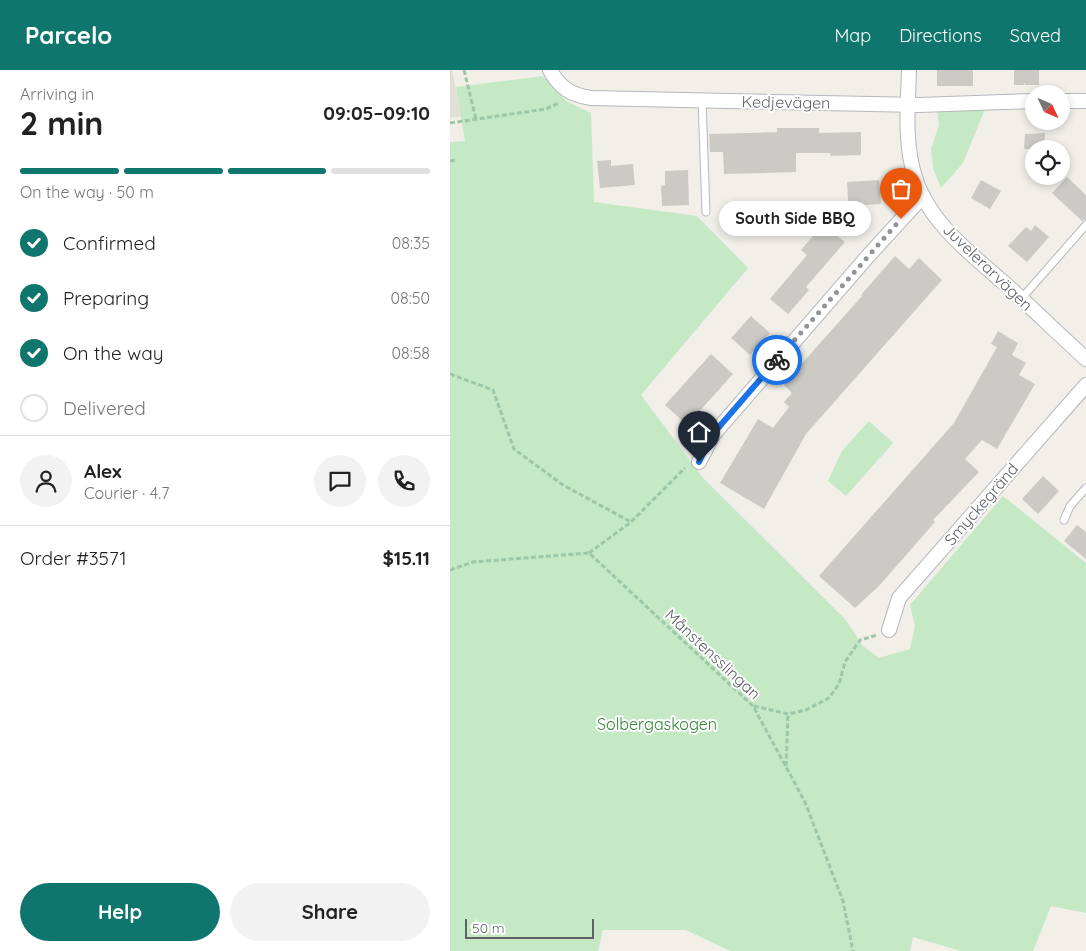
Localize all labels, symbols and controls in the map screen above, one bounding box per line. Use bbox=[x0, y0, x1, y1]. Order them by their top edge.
text: Parcelo bbox=[25, 20, 112, 50]
text: Map bbox=[834, 24, 871, 47]
text: Directions bbox=[899, 24, 982, 47]
text: Saved bbox=[1010, 24, 1061, 47]
text: Arriving in bbox=[20, 84, 94, 104]
north arrow bbox=[1025, 85, 1070, 130]
map controls bbox=[1025, 85, 1070, 185]
street label: Kedjevägen bbox=[742, 91, 830, 113]
text: 09:05–09:10 bbox=[323, 101, 430, 125]
text: 2 min bbox=[20, 103, 103, 143]
button: locate bbox=[1025, 140, 1070, 185]
pin bbox=[880, 168, 922, 219]
icon: bag bbox=[887, 175, 915, 203]
text: On the way · 50 m bbox=[20, 182, 154, 202]
callout: South Side BBQ bbox=[718, 202, 871, 236]
text: South Side BBQ bbox=[735, 208, 855, 228]
street label: Juvelerarvägen bbox=[939, 219, 1037, 315]
icon: check bbox=[20, 229, 48, 257]
text: Confirmed bbox=[63, 231, 156, 255]
text: 08:35 bbox=[392, 233, 430, 253]
icon: check bbox=[20, 284, 48, 312]
text: Preparing bbox=[63, 286, 149, 310]
text: 08:50 bbox=[391, 288, 430, 308]
courier bbox=[752, 335, 802, 385]
icon: check bbox=[20, 339, 48, 367]
text: On the way bbox=[63, 341, 164, 365]
text: 08:58 bbox=[391, 343, 430, 363]
icon: bike bbox=[763, 346, 791, 374]
text: Delivered bbox=[63, 396, 146, 420]
pin bbox=[678, 411, 720, 462]
icon: home bbox=[685, 418, 713, 446]
button: person bbox=[20, 455, 72, 507]
button: chat bbox=[314, 455, 366, 507]
button: phone bbox=[378, 455, 430, 507]
text: Alex bbox=[84, 459, 122, 483]
street label: Smyckegränd bbox=[940, 459, 1022, 549]
text: Courier · 4.7 bbox=[84, 483, 169, 503]
text: Order #3571 bbox=[20, 546, 127, 570]
text: $15.11 bbox=[383, 546, 430, 570]
street label: Månstensslingan bbox=[661, 605, 765, 703]
park label: Solbergaskogen bbox=[597, 714, 717, 734]
button: Help bbox=[20, 883, 220, 941]
button: Share bbox=[230, 883, 430, 941]
scale bar bbox=[465, 916, 594, 939]
text: 50 m bbox=[472, 919, 505, 937]

